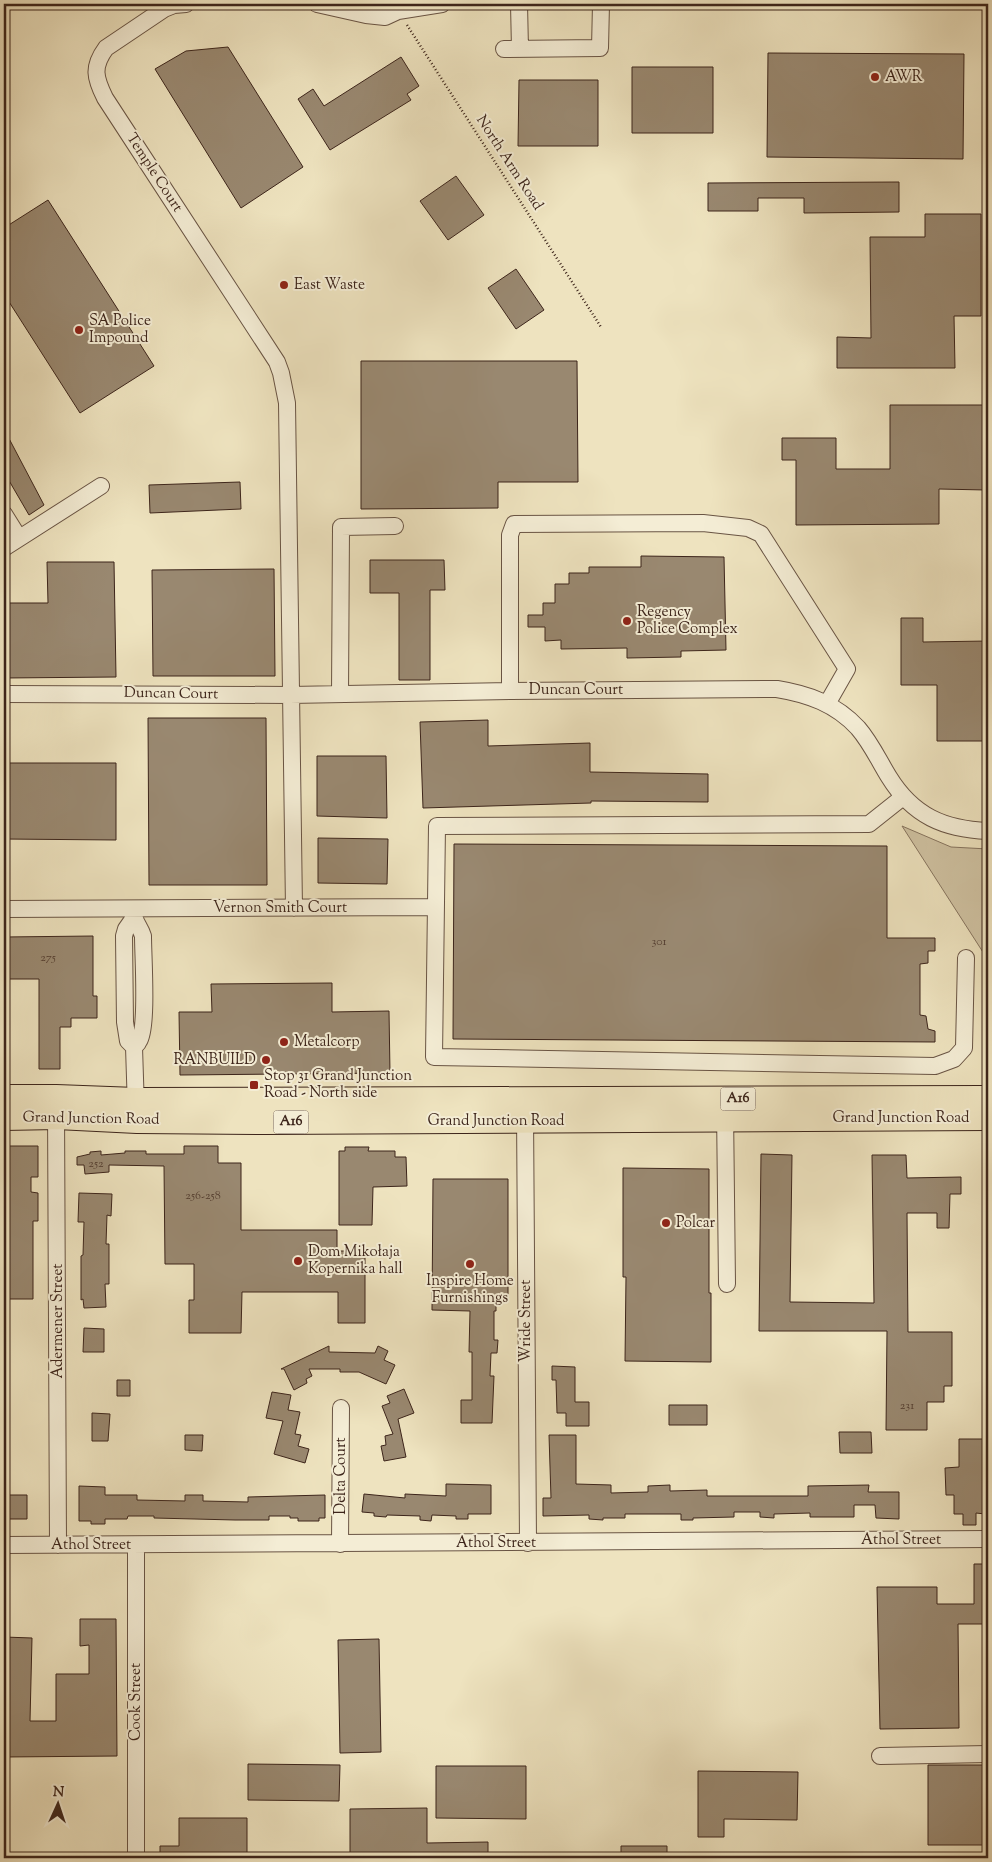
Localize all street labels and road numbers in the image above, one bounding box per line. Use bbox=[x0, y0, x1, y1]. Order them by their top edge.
street label: North Arm Road bbox=[470, 111, 548, 215]
street label: Temple Court bbox=[121, 129, 187, 217]
street label: Duncan Court bbox=[529, 680, 623, 701]
street label: Duncan Court bbox=[124, 683, 218, 705]
street label: Vernon Smith Court bbox=[213, 898, 347, 919]
road number: A16 bbox=[720, 1088, 756, 1110]
street label: Grand Junction Road bbox=[22, 1107, 160, 1131]
street label: Grand Junction Road bbox=[833, 1108, 970, 1129]
road number: A16 bbox=[274, 1110, 308, 1134]
street label: Grand Junction Road bbox=[428, 1111, 565, 1132]
street label: Adermener Street bbox=[48, 1264, 69, 1378]
street label: Wride Street bbox=[516, 1280, 537, 1362]
street label: Delta Court bbox=[331, 1437, 352, 1515]
street label: Athol Street bbox=[861, 1530, 941, 1551]
street label: Athol Street bbox=[456, 1533, 536, 1554]
street label: Athol Street bbox=[51, 1535, 131, 1556]
street label: Cook Street bbox=[126, 1663, 147, 1741]

